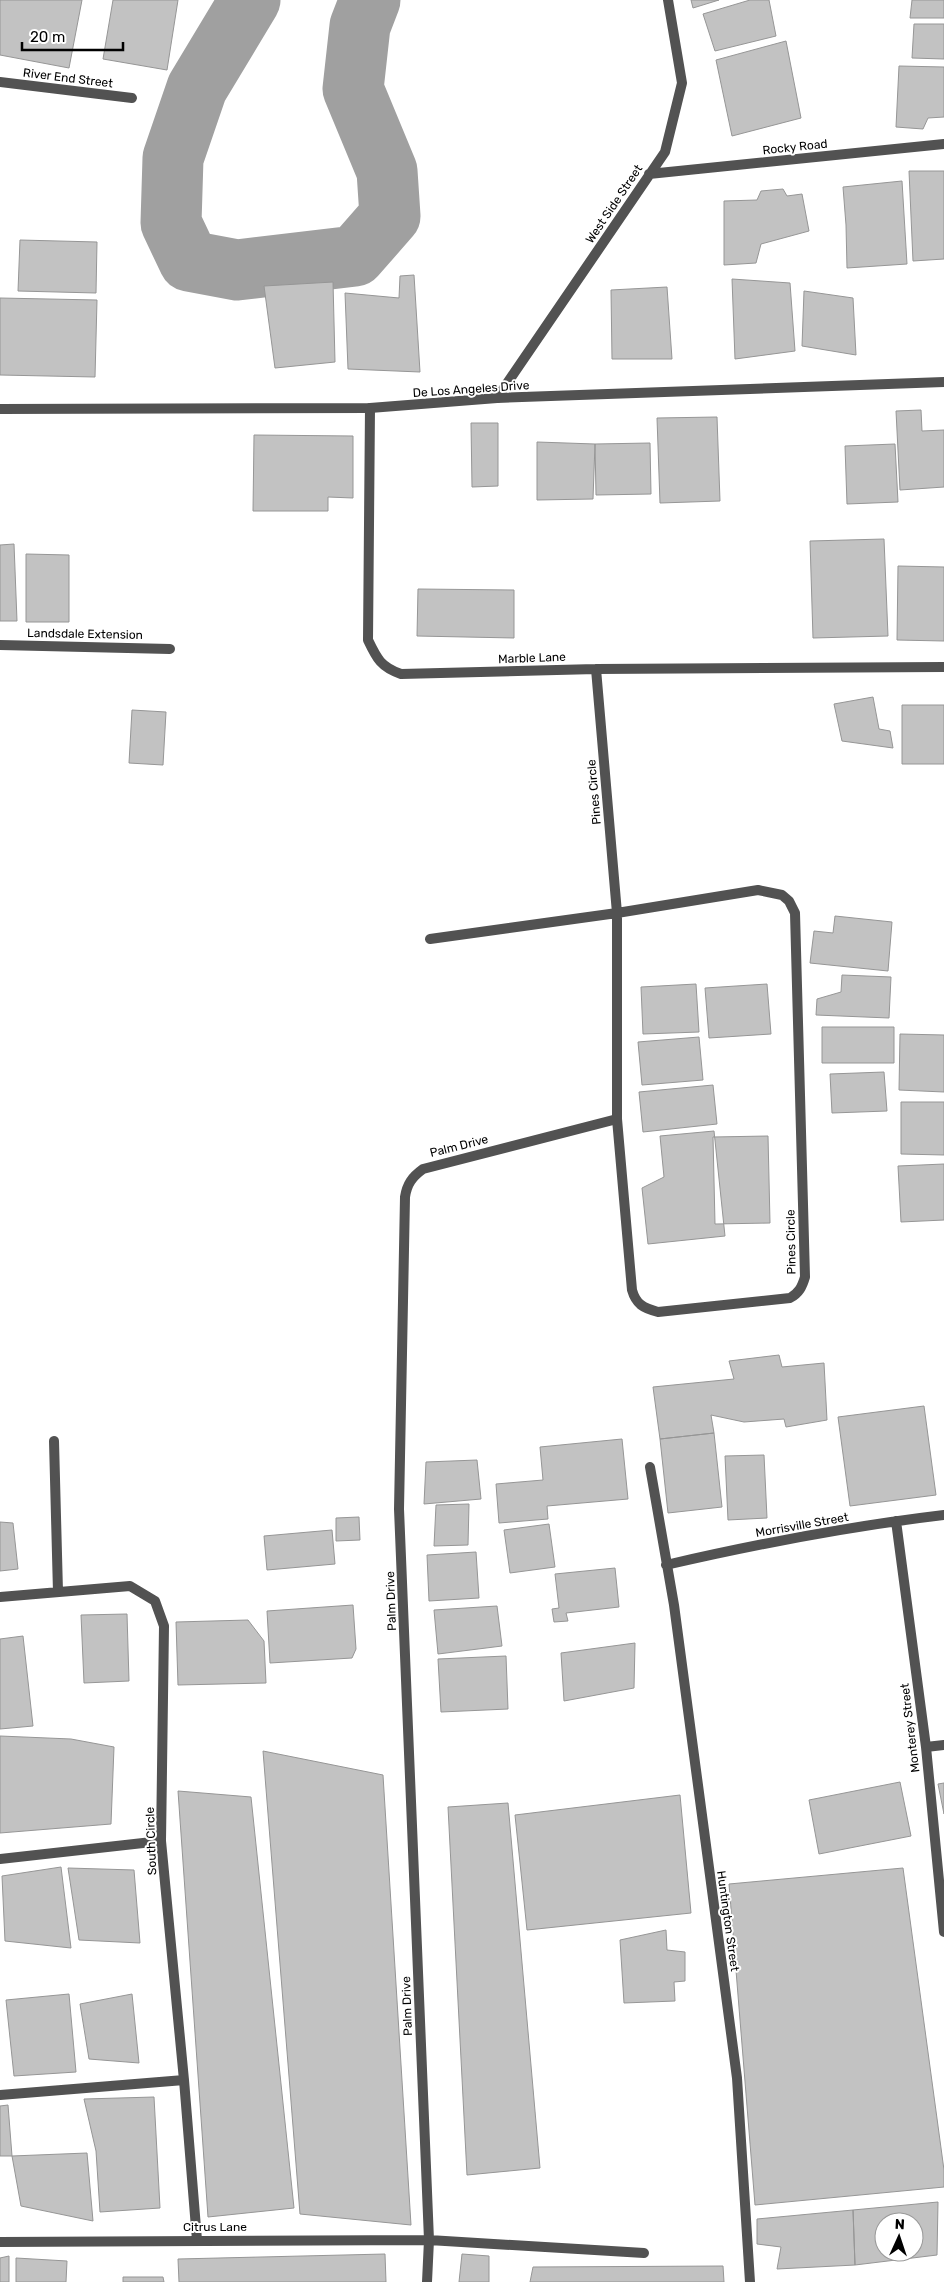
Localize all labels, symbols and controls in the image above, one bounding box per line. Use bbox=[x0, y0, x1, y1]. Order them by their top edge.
scale bar bbox=[22, 20, 124, 52]
text: 20 m bbox=[30, 28, 65, 46]
street label: River End Street bbox=[22, 66, 114, 90]
street label: Rocky Road bbox=[762, 137, 828, 157]
street label: West Side Street bbox=[583, 162, 646, 246]
street label: De Los Angeles Drive bbox=[412, 378, 530, 400]
street label: Landsdale Extension bbox=[27, 626, 143, 642]
street label: Marble Lane bbox=[498, 650, 566, 666]
street label: Pines Circle bbox=[584, 759, 604, 825]
street label: Palm Drive bbox=[428, 1132, 490, 1160]
street label: Pines Circle bbox=[783, 1209, 799, 1275]
street label: Morrisville Street bbox=[754, 1510, 850, 1540]
street label: Palm Drive bbox=[383, 1571, 399, 1631]
street label: Monterey Street bbox=[898, 1682, 922, 1773]
street label: South Circle bbox=[143, 1806, 159, 1875]
street label: Huntington Street bbox=[714, 1870, 742, 1973]
street label: Palm Drive bbox=[399, 1976, 415, 2036]
north arrow bbox=[874, 2212, 924, 2262]
text: N bbox=[894, 2216, 905, 2233]
street label: Citrus Lane bbox=[183, 2220, 247, 2234]

